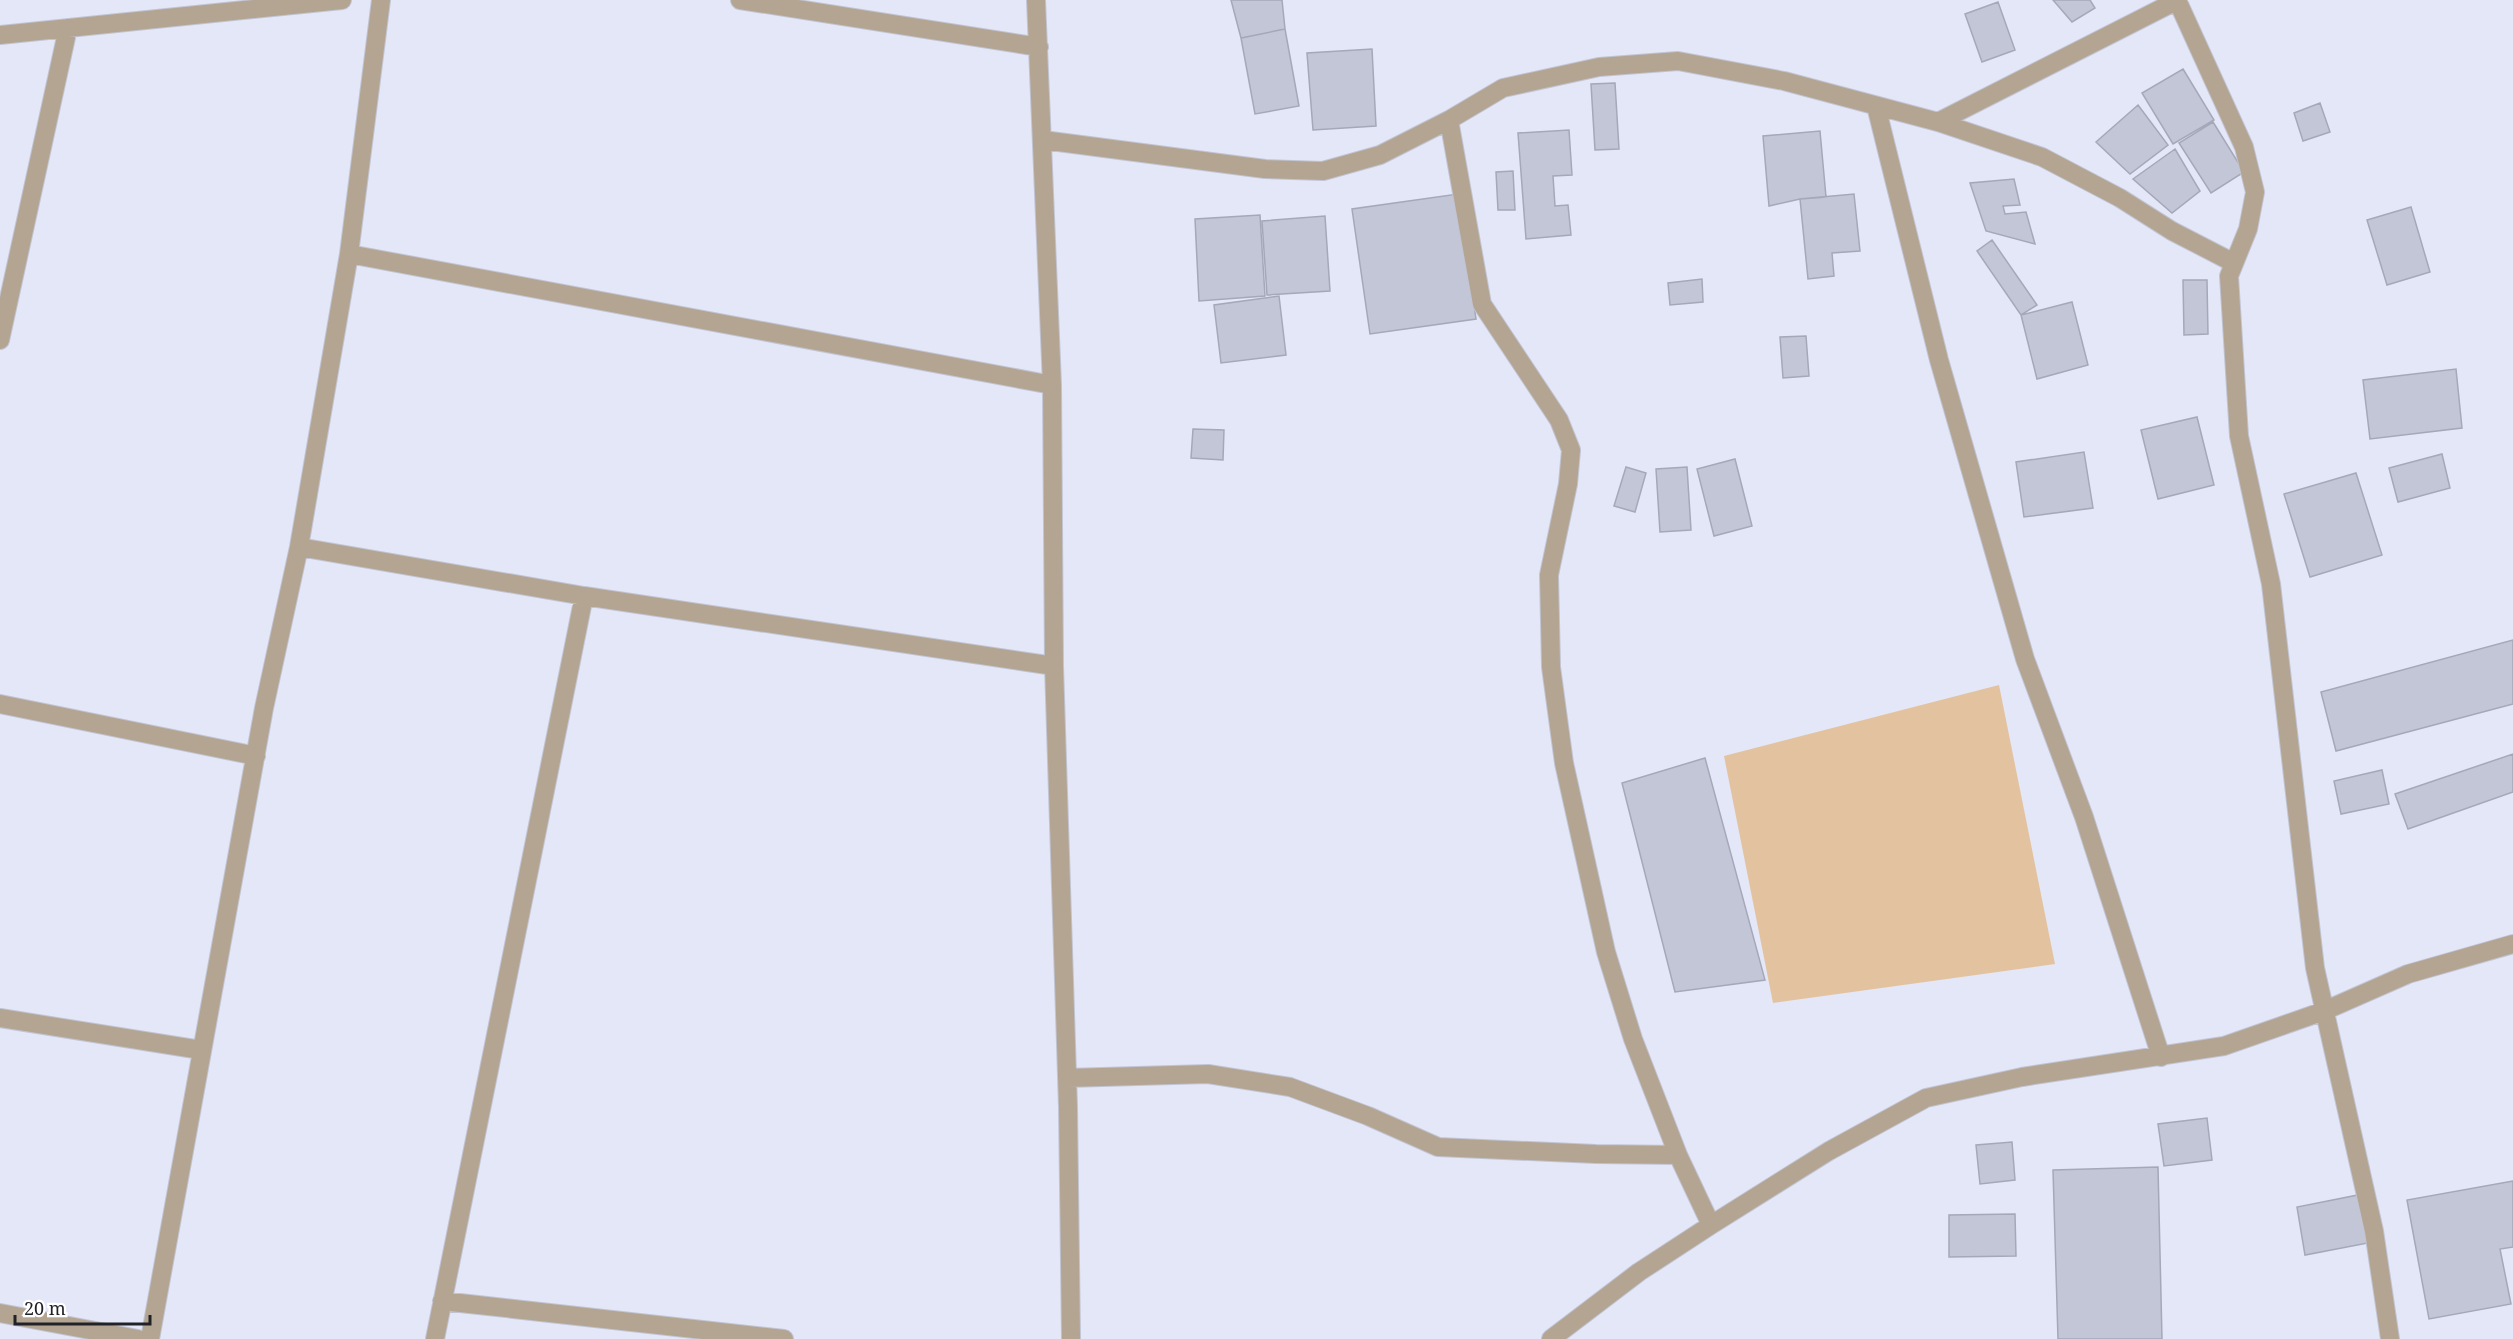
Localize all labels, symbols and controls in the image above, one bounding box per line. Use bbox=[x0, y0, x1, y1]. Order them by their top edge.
scale bar bbox=[15, 1288, 150, 1326]
text: 20 m bbox=[24, 1296, 66, 1320]

